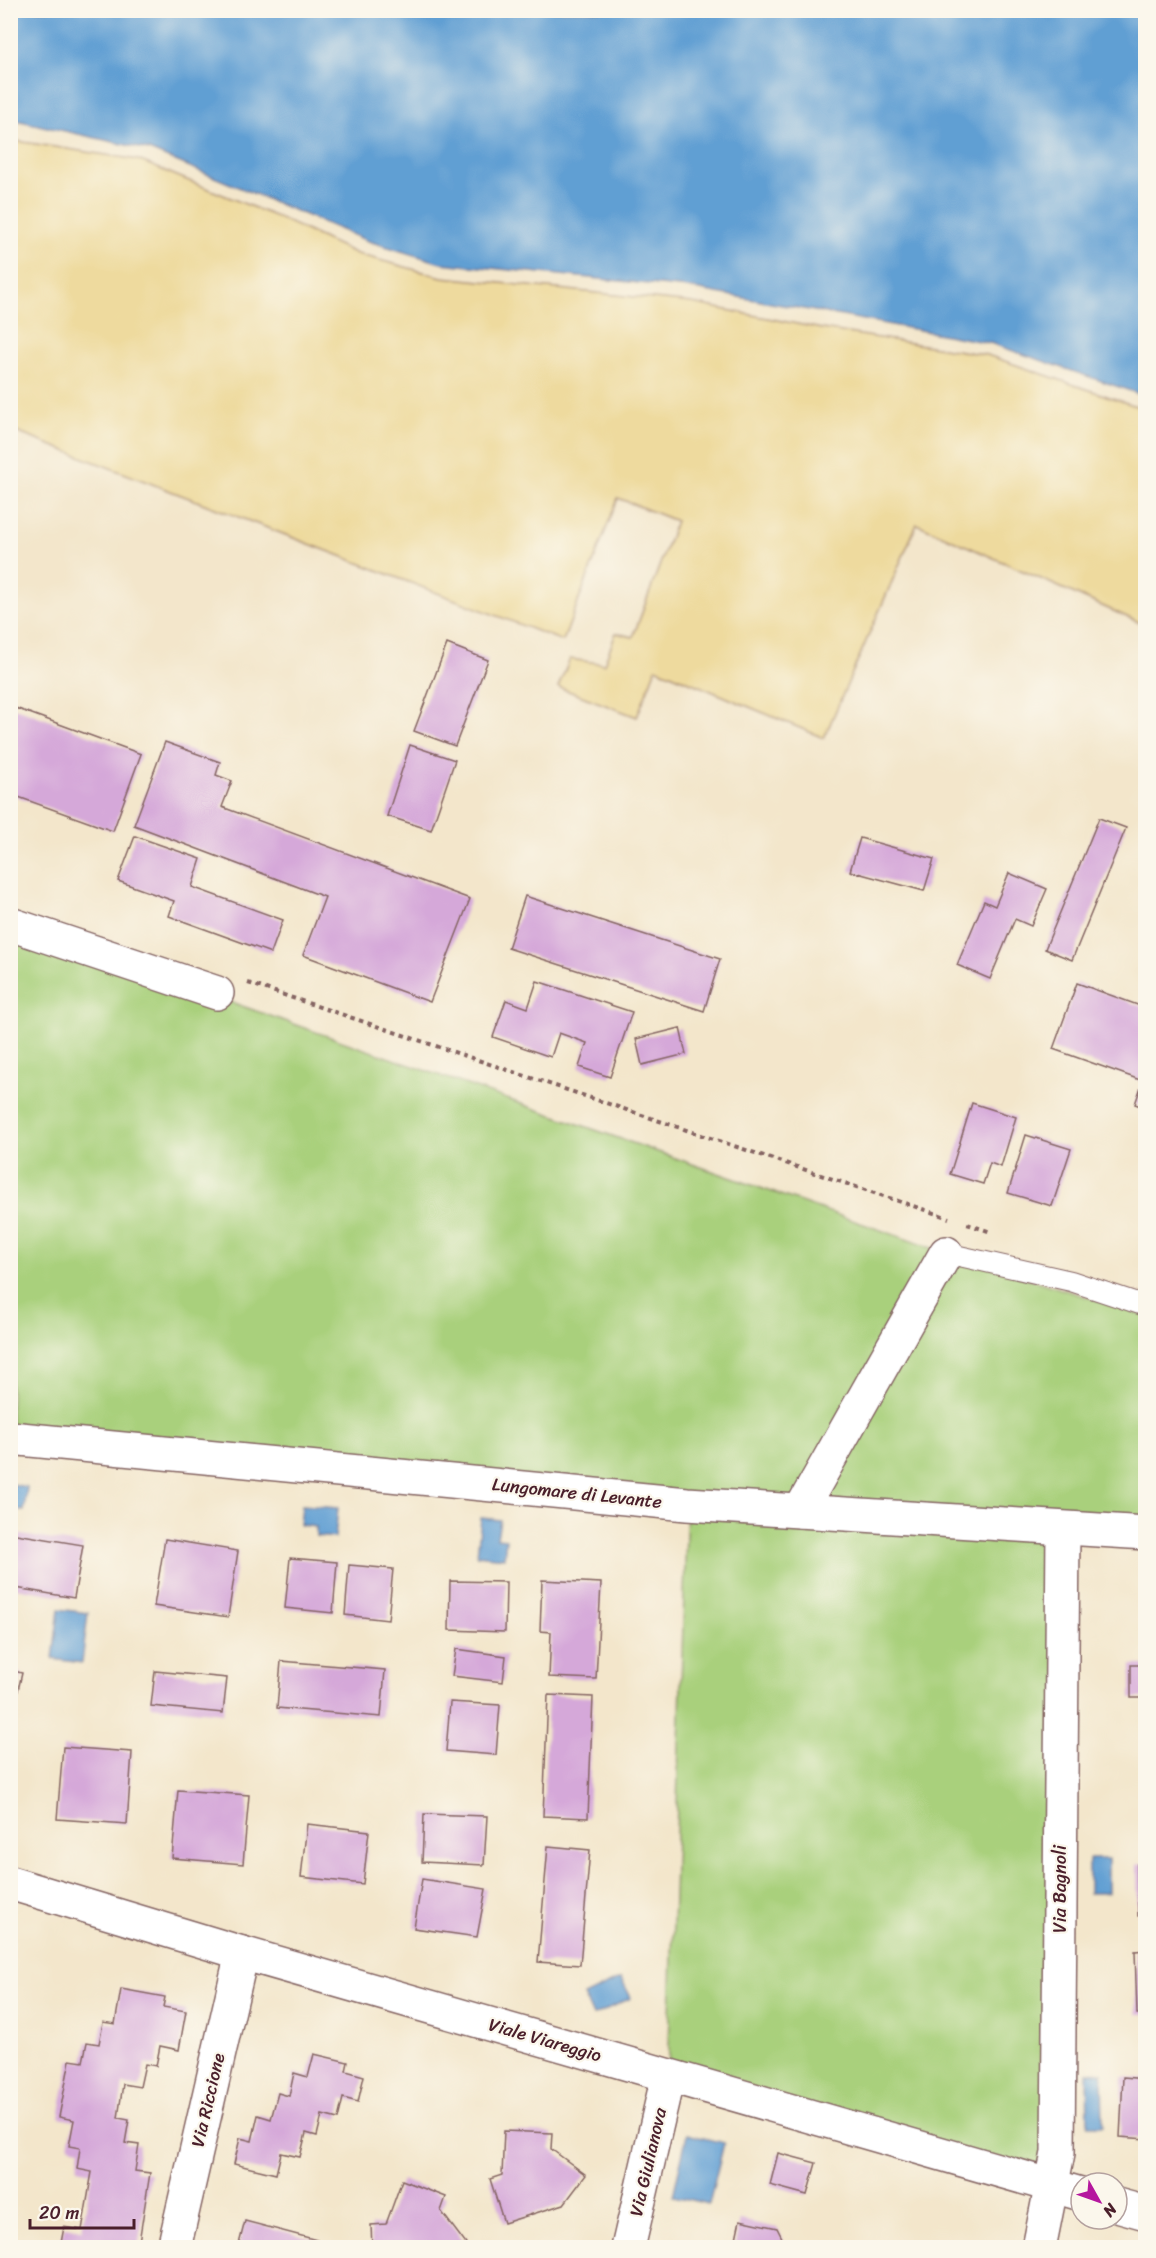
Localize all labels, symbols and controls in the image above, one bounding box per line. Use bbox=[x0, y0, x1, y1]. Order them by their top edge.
street label: Lungomare di Levante bbox=[491, 1468, 663, 1518]
street label: Via Bagnoli bbox=[1044, 1844, 1076, 1933]
street label: Viale Viareggio bbox=[485, 2009, 605, 2071]
street label: Via Riccione bbox=[182, 2049, 234, 2150]
street label: Via Giulianova bbox=[620, 2104, 676, 2219]
north arrow bbox=[1069, 2171, 1129, 2231]
scale bar bbox=[30, 2192, 134, 2230]
text: N bbox=[1095, 2196, 1125, 2225]
text: 20 m bbox=[39, 2197, 79, 2229]

